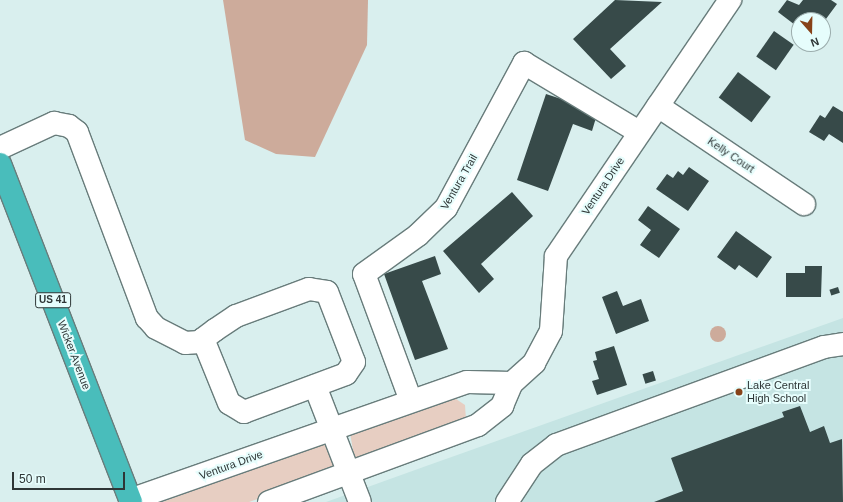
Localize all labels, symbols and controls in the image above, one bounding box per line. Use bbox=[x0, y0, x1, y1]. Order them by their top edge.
north arrow bbox=[791, 12, 831, 52]
text: N bbox=[809, 35, 821, 49]
street label: Kelly Court bbox=[705, 134, 757, 176]
street label: Ventura Trail bbox=[438, 152, 480, 212]
street label: Ventura Drive bbox=[579, 155, 627, 217]
road number: US 41 bbox=[35, 292, 71, 308]
street label: Wicker Avenue bbox=[55, 318, 93, 392]
place label: Lake Central High School bbox=[747, 379, 809, 405]
marker: Lake Central High School bbox=[734, 387, 744, 397]
street label: Ventura Drive bbox=[197, 447, 265, 483]
scale bar bbox=[14, 464, 127, 490]
text: 50 m bbox=[19, 472, 46, 486]

